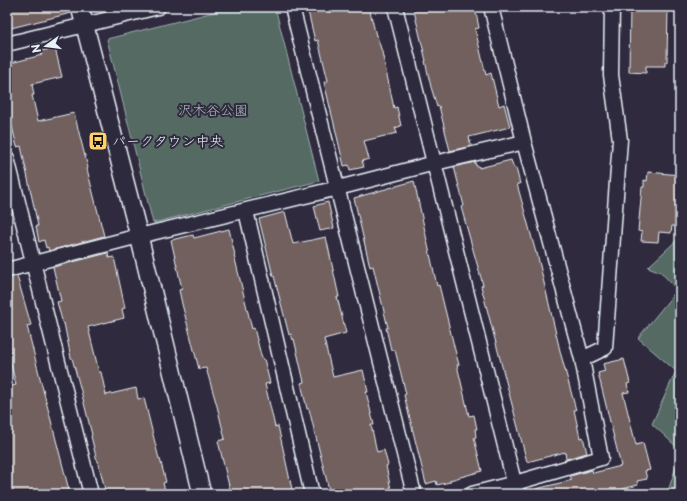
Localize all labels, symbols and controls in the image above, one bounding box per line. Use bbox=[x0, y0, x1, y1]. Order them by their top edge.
north arrow bbox=[26, 26, 66, 66]
text: N bbox=[26, 42, 45, 55]
park label: 沢木谷公園 bbox=[178, 99, 248, 120]
bus stop icon: パークタウン中央 bbox=[87, 130, 109, 152]
place label: パークタウン中央 bbox=[112, 130, 224, 151]

